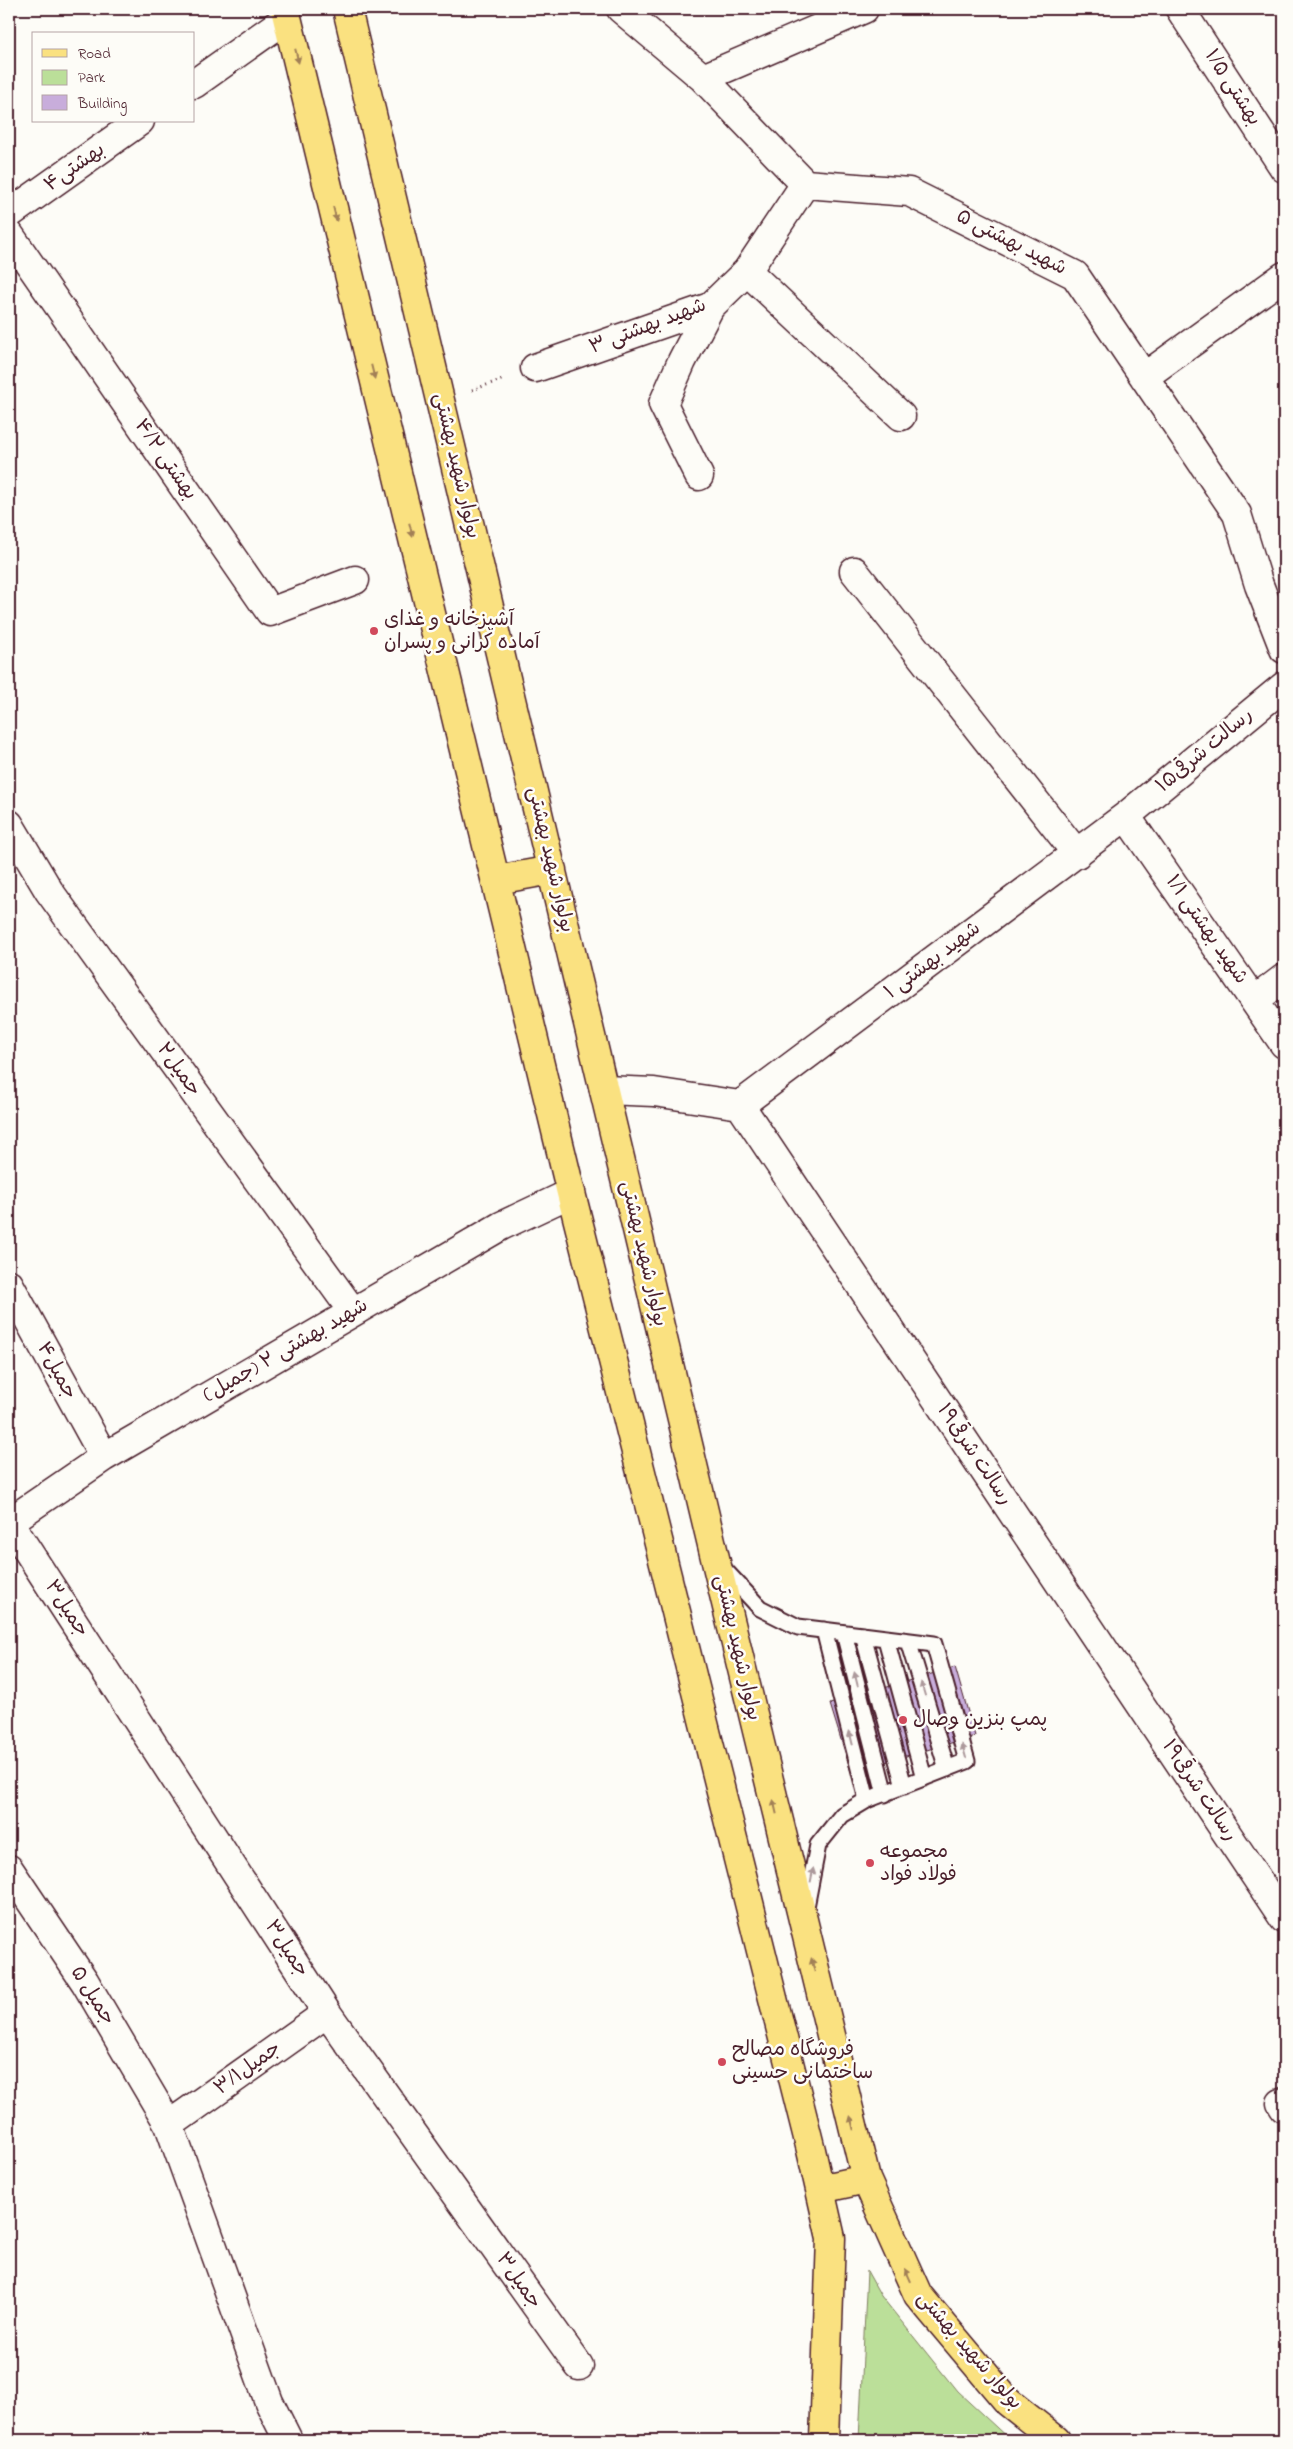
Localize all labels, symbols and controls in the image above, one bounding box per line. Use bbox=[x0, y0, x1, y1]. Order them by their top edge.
legend bbox=[32, 32, 195, 122]
text: Road bbox=[78, 43, 111, 65]
street label: بهشتی ۱/۵ bbox=[1196, 44, 1268, 132]
one-way arrow bbox=[293, 49, 301, 64]
text: Park bbox=[78, 67, 106, 89]
text: Building bbox=[77, 93, 127, 116]
street label: بهشتی۴ bbox=[39, 136, 111, 200]
street label: شهید بهشتی ۵ bbox=[951, 203, 1071, 283]
one-way arrow bbox=[331, 207, 339, 222]
street label: شهید بهشتی ۳ bbox=[585, 291, 711, 363]
one-way arrow bbox=[369, 365, 377, 380]
street label: بولوار شهید بهشتی bbox=[425, 390, 487, 542]
street label: بهشتی ۴/۲ bbox=[126, 413, 204, 507]
one-way arrow bbox=[407, 522, 415, 537]
place label: آشپزخانه و غذای آماده کرانی و پسران bbox=[384, 606, 541, 658]
marker: آشپزخانه و غذای آماده کرانی و پسران bbox=[368, 625, 380, 637]
street label: رسالت شرقی۱۵ bbox=[1149, 701, 1260, 800]
street label: بولوار شهید بهشتی bbox=[519, 784, 581, 936]
street label: شهید بهشتی ۱/۱ bbox=[1158, 869, 1254, 991]
street label: شهید بهشتی ۱ bbox=[879, 915, 987, 1007]
street label: جمیل۲ bbox=[149, 1037, 207, 1103]
street label: بولوار شهید بهشتی bbox=[612, 1178, 674, 1330]
street label: شهید بهشتی ۲ (جمیل) bbox=[198, 1292, 374, 1410]
street label: جمیل۴ bbox=[28, 1337, 84, 1405]
street label: رسالت شرقی۱۹ bbox=[929, 1397, 1020, 1512]
street label: بولوار شهید بهشتی bbox=[706, 1572, 768, 1724]
street label: جمیل۳ bbox=[37, 1575, 95, 1643]
one-way arrow bbox=[852, 1671, 860, 1686]
one-way arrow bbox=[919, 1681, 927, 1696]
place label: پمپ بنزین وصال bbox=[913, 1706, 1047, 1735]
marker: پمپ بنزین وصال bbox=[897, 1714, 909, 1726]
one-way arrow bbox=[847, 1731, 855, 1746]
street label: رسالت شرقی۱۹ bbox=[1154, 1733, 1245, 1848]
one-way arrow bbox=[960, 1743, 968, 1758]
one-way arrow bbox=[771, 1800, 779, 1815]
place label: مجموعه فولاد فواد bbox=[880, 1838, 957, 1890]
marker: مجموعه فولاد فواد bbox=[864, 1857, 876, 1869]
one-way arrow bbox=[808, 1868, 816, 1883]
street label: جمیل۳ bbox=[257, 1915, 315, 1983]
one-way arrow bbox=[809, 1958, 817, 1973]
street label: جمیل ۵ bbox=[62, 1961, 122, 2031]
street label: جمیل۳/۱ bbox=[209, 2035, 287, 2103]
place label: فروشگاه مصالح ساختمانی حسینی bbox=[732, 2036, 873, 2088]
marker: فروشگاه مصالح ساختمانی حسینی bbox=[716, 2056, 728, 2068]
one-way arrow bbox=[848, 2115, 856, 2130]
street label: جمیل۳ bbox=[488, 2247, 548, 2315]
one-way arrow bbox=[904, 2268, 912, 2282]
street label: بولوار شهید بهشتی bbox=[909, 2285, 1029, 2417]

